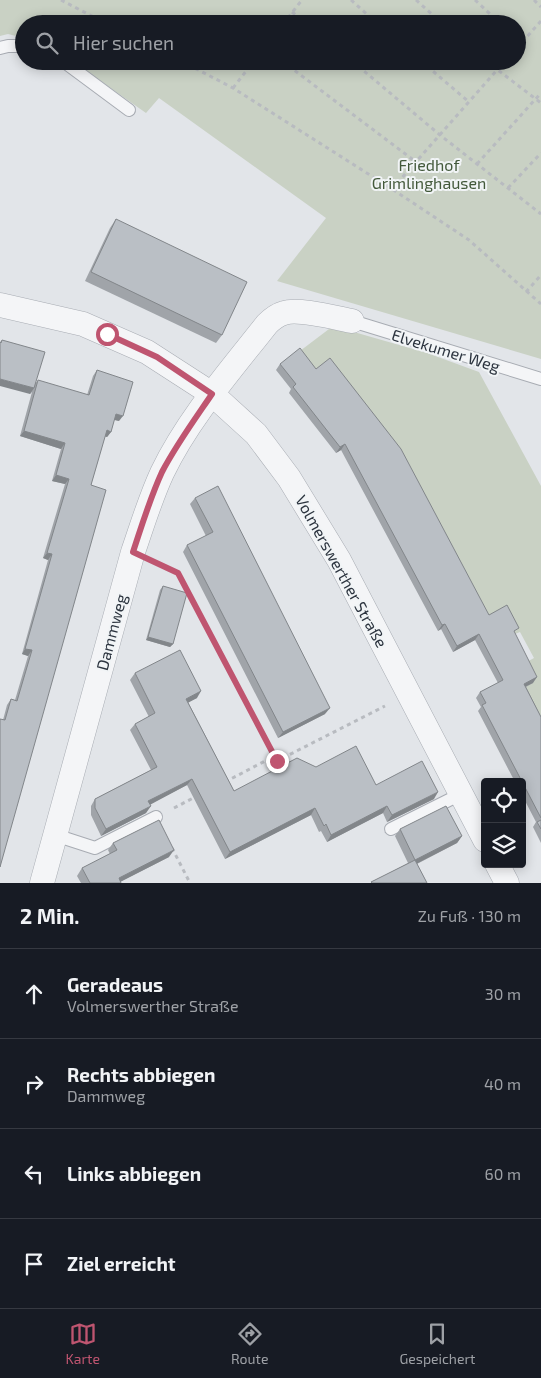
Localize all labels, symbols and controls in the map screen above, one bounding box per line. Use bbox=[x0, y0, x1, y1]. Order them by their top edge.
search box bbox=[15, 15, 526, 70]
icon: search bbox=[33, 29, 61, 57]
text: Hier suchen bbox=[73, 31, 174, 54]
park label: Friedhof Grimlinghausen bbox=[372, 155, 486, 192]
route start bbox=[96, 323, 119, 346]
street label: Elvekumer Weg bbox=[390, 325, 502, 375]
street label: Volmerswerther Straße bbox=[292, 491, 392, 651]
street label: Dammweg bbox=[92, 592, 130, 672]
route end bbox=[266, 750, 289, 773]
map controls bbox=[481, 778, 526, 868]
button: locate bbox=[481, 778, 526, 823]
button: layers bbox=[481, 823, 526, 868]
text: 2 Min. bbox=[20, 903, 80, 928]
text: Zu Fuß · 130 m bbox=[418, 906, 521, 925]
text: Geradeaus bbox=[67, 973, 163, 996]
icon: ahead bbox=[20, 980, 48, 1008]
text: 30 m bbox=[485, 984, 521, 1003]
text: Volmerswerther Straße bbox=[67, 996, 238, 1015]
text: Rechts abbiegen bbox=[67, 1063, 215, 1086]
icon: right bbox=[20, 1070, 48, 1098]
text: 40 m bbox=[484, 1074, 521, 1093]
text: Dammweg bbox=[67, 1086, 145, 1105]
icon: left bbox=[20, 1160, 48, 1188]
text: Links abbiegen bbox=[67, 1162, 201, 1185]
text: 60 m bbox=[485, 1164, 521, 1183]
icon: arrive bbox=[20, 1250, 48, 1278]
text: Ziel erreicht bbox=[67, 1252, 176, 1275]
tab: Karte bbox=[66, 1320, 100, 1367]
tab: Route bbox=[231, 1320, 268, 1367]
tab: Gespeichert bbox=[399, 1320, 475, 1367]

